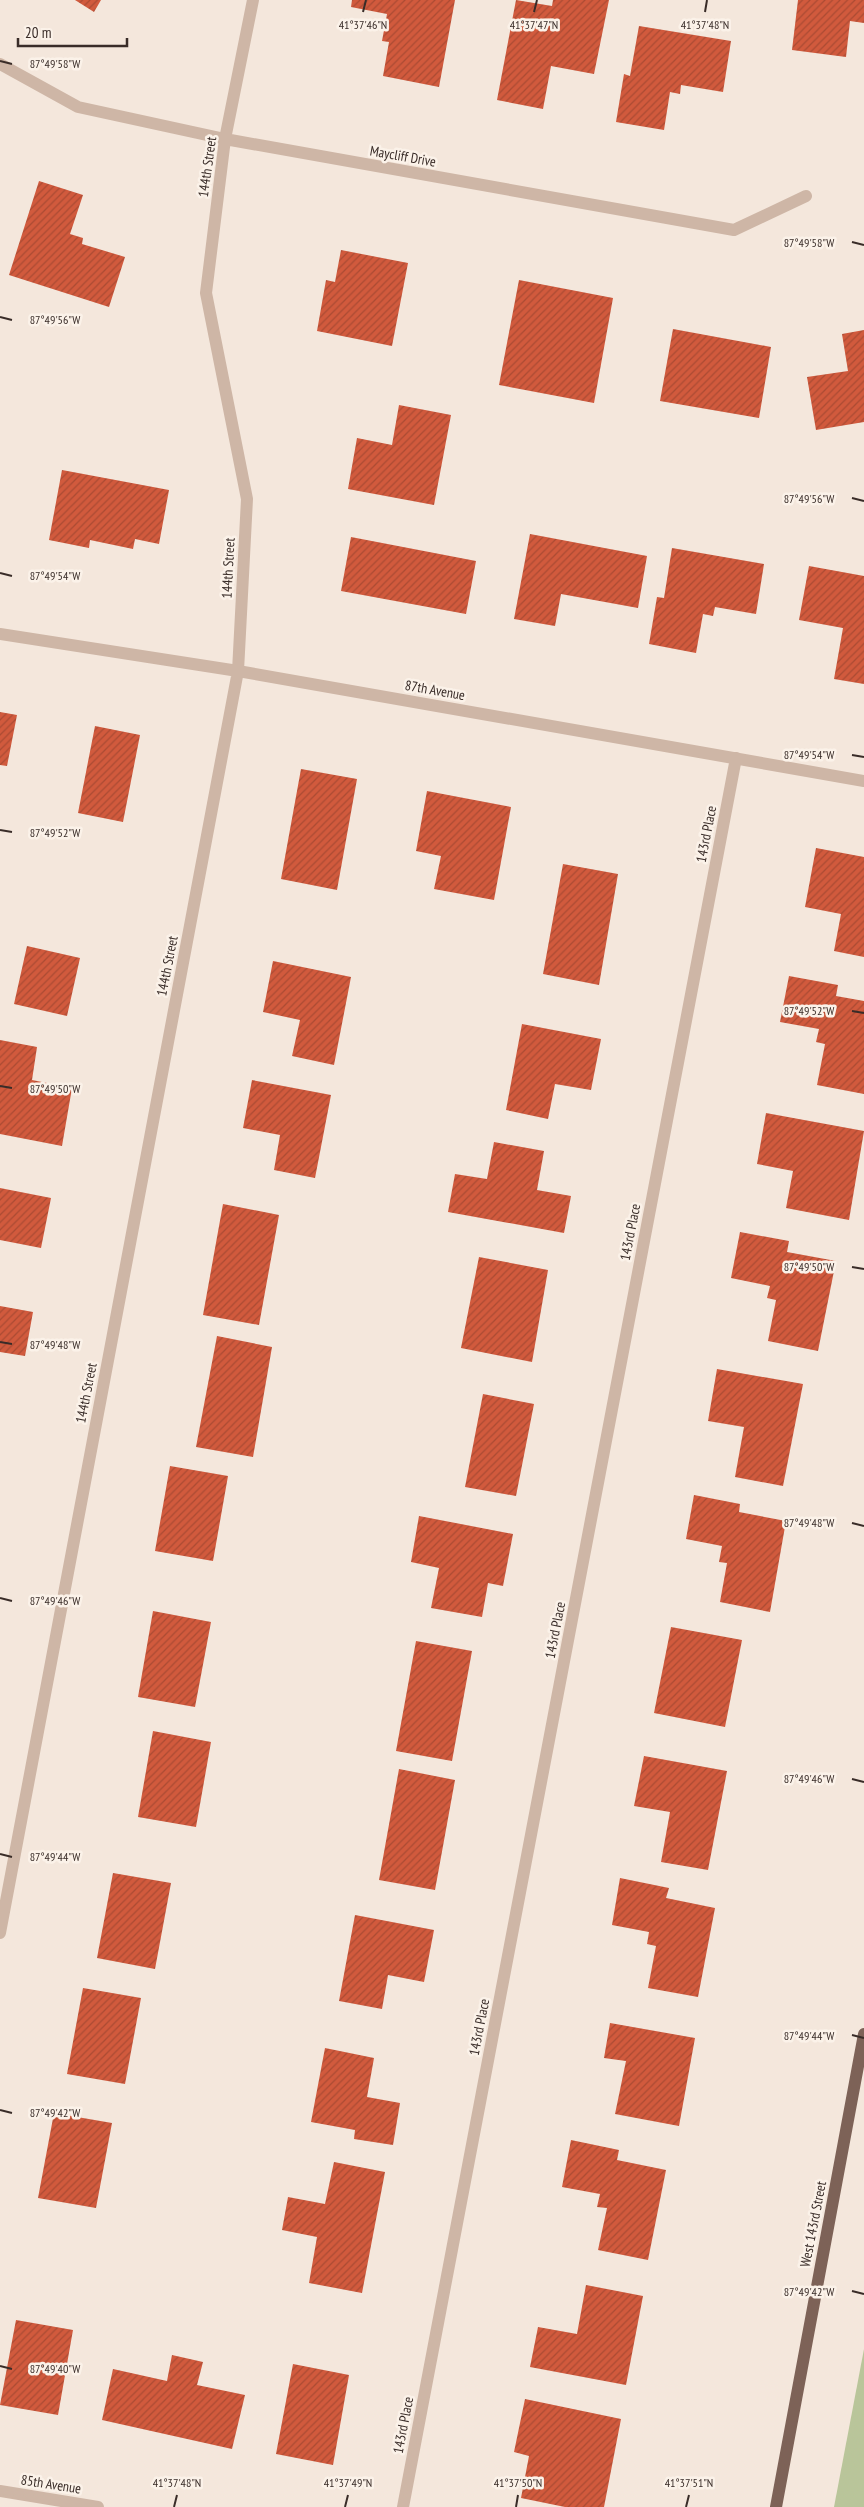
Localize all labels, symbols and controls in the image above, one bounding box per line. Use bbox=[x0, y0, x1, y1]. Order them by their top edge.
scale bar bbox=[18, 15, 126, 47]
text: 41°37'46"N bbox=[339, 17, 387, 32]
text: 41°37'47"N bbox=[510, 17, 558, 32]
text: 41°37'48"N bbox=[681, 17, 729, 32]
text: 20 m bbox=[25, 23, 51, 42]
text: 87°49'58"W bbox=[30, 56, 80, 71]
street label: 144th Street bbox=[194, 135, 220, 198]
street label: Maycliff Drive bbox=[369, 141, 438, 171]
text: 87°49'58"W bbox=[784, 235, 834, 250]
text: 87°49'56"W bbox=[30, 312, 80, 327]
text: 87°49'56"W bbox=[784, 491, 834, 506]
street label: 144th Street bbox=[217, 537, 239, 599]
text: 87°49'54"W bbox=[30, 568, 80, 583]
street label: 87th Avenue bbox=[404, 676, 467, 704]
text: 87°49'54"W bbox=[784, 747, 834, 762]
street label: 143rd Place bbox=[692, 804, 720, 864]
text: 87°49'52"W bbox=[30, 825, 80, 840]
street label: 144th Street bbox=[152, 934, 182, 998]
text: 87°49'52"W bbox=[784, 1003, 834, 1018]
text: 87°49'50"W bbox=[30, 1081, 80, 1096]
street label: 143rd Place bbox=[616, 1202, 644, 1262]
text: 87°49'50"W bbox=[784, 1259, 834, 1274]
text: 87°49'48"W bbox=[30, 1337, 80, 1352]
street label: 144th Street bbox=[71, 1361, 101, 1425]
text: 87°49'48"W bbox=[784, 1515, 834, 1530]
text: 87°49'46"W bbox=[30, 1593, 80, 1608]
street label: 143rd Place bbox=[541, 1600, 569, 1660]
text: 87°49'46"W bbox=[784, 1771, 834, 1786]
text: 87°49'44"W bbox=[30, 1849, 80, 1864]
street label: 143rd Place bbox=[465, 1997, 493, 2057]
text: 87°49'44"W bbox=[784, 2028, 834, 2043]
text: 87°49'42"W bbox=[30, 2105, 80, 2120]
street label: West 143rd Street bbox=[796, 2179, 830, 2268]
text: 87°49'42"W bbox=[784, 2284, 834, 2299]
text: 87°49'40"W bbox=[30, 2361, 80, 2376]
street label: 143rd Place bbox=[389, 2395, 417, 2455]
street label: 85th Avenue bbox=[20, 2470, 83, 2498]
text: 41°37'48"N bbox=[153, 2475, 201, 2490]
text: 41°37'49"N bbox=[324, 2475, 372, 2490]
text: 41°37'50"N bbox=[494, 2475, 542, 2490]
text: 41°37'51"N bbox=[665, 2475, 713, 2490]

